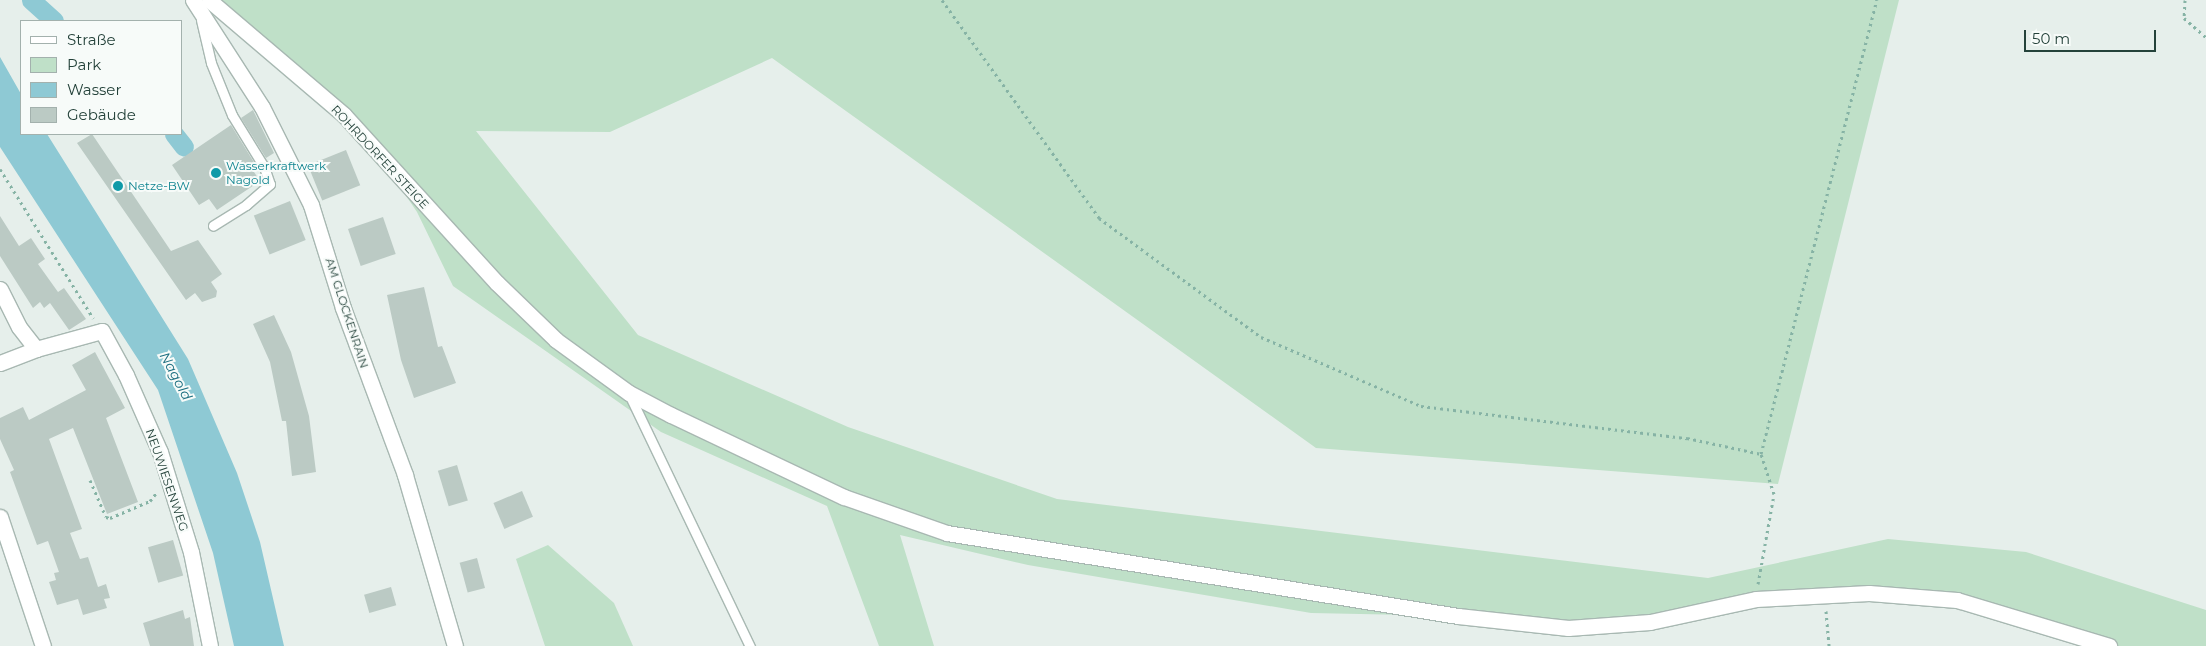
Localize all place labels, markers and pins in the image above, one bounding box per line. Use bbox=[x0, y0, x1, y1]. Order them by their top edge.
place label: Wasserkraftwerk Nagold bbox=[226, 159, 326, 187]
marker: Wasserkraftwerk Nagold bbox=[210, 167, 222, 179]
place label: Netze-BW bbox=[128, 179, 190, 193]
marker: Netze-BW bbox=[112, 180, 124, 192]

